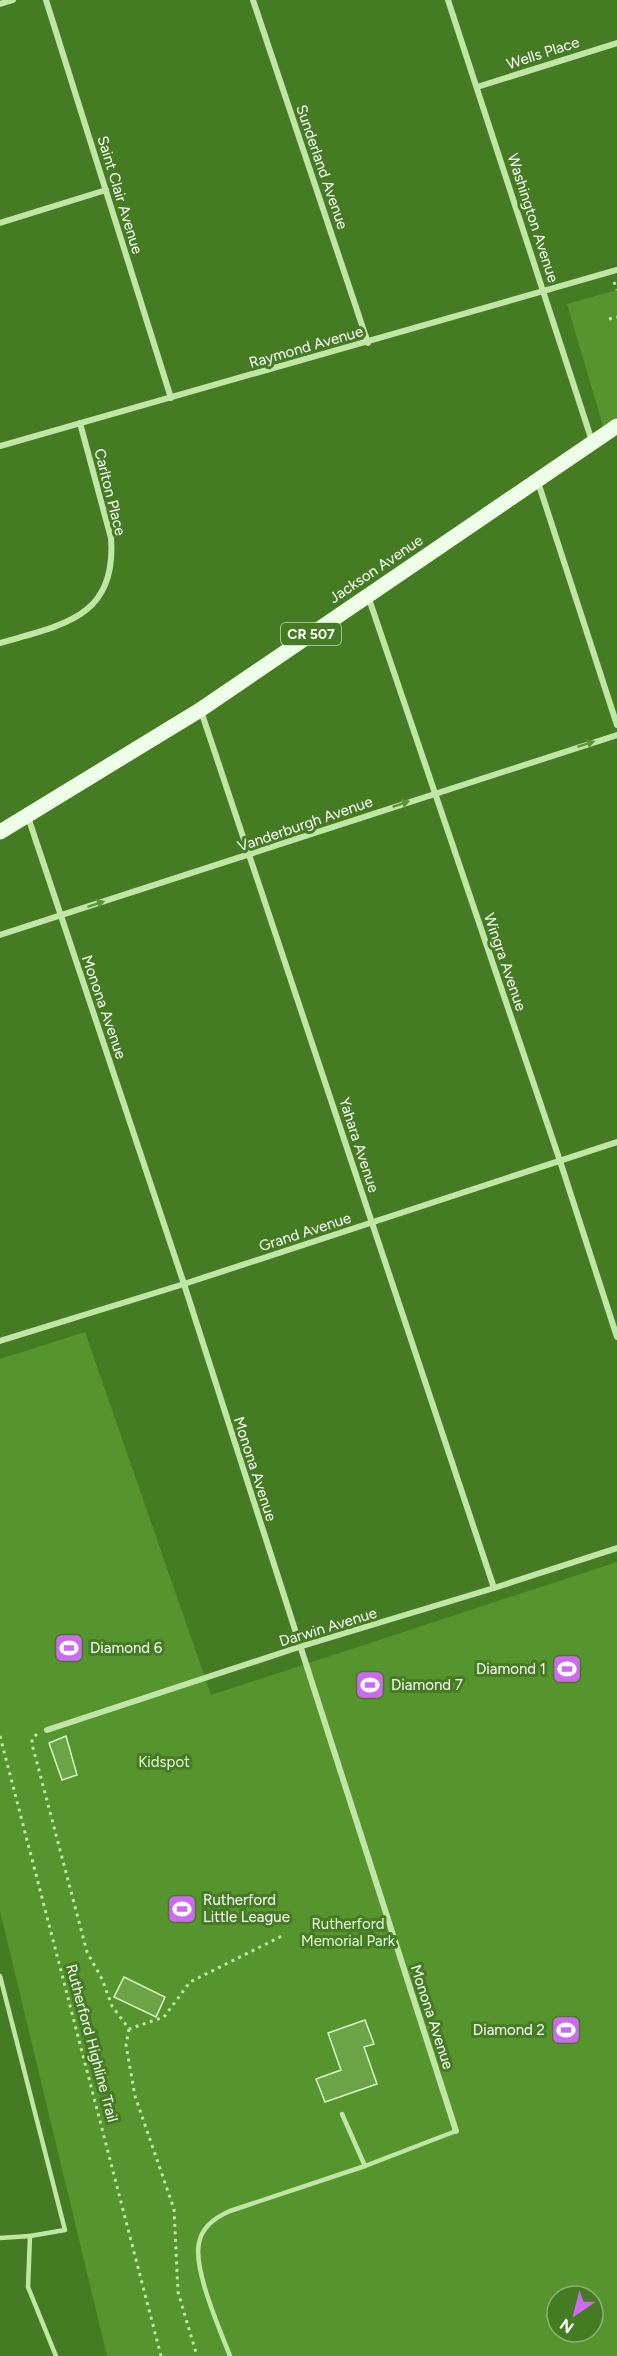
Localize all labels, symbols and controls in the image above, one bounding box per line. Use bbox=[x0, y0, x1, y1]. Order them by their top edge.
street label: Wells Place bbox=[504, 33, 582, 73]
street label: Sunderland Avenue bbox=[292, 102, 352, 232]
street label: Saint Clair Avenue bbox=[93, 134, 147, 256]
street label: Washington Avenue bbox=[504, 151, 562, 285]
street label: Raymond Avenue bbox=[247, 322, 365, 372]
street label: Carlton Place bbox=[90, 447, 130, 537]
street label: Jackson Avenue bbox=[326, 531, 426, 607]
road number: CR 507 bbox=[281, 623, 341, 645]
one-way arrow bbox=[577, 739, 595, 748]
street label: Vanderburgh Avenue bbox=[235, 792, 375, 856]
one-way arrow bbox=[392, 798, 410, 808]
one-way arrow bbox=[87, 899, 105, 909]
street label: Wingra Avenue bbox=[480, 911, 530, 1013]
street label: Monona Avenue bbox=[78, 953, 130, 1061]
street label: Yahara Avenue bbox=[335, 1095, 383, 1195]
street label: Grand Avenue bbox=[257, 1209, 353, 1255]
street label: Monona Avenue bbox=[230, 1414, 280, 1524]
street label: Darwin Avenue bbox=[277, 1604, 379, 1650]
sports icon: Diamond 6 bbox=[53, 1632, 85, 1664]
place label: Diamond 6 bbox=[90, 1639, 163, 1657]
sports icon: Diamond 1 bbox=[551, 1653, 583, 1685]
place label: Diamond 1 bbox=[476, 1660, 546, 1678]
sports icon: Diamond 7 bbox=[354, 1669, 386, 1701]
place label: Diamond 7 bbox=[391, 1676, 463, 1694]
park label: Kidspot bbox=[138, 1753, 190, 1771]
place label: Rutherford Little League bbox=[203, 1891, 290, 1926]
sports icon: Rutherford Little League bbox=[166, 1893, 198, 1925]
park label: Rutherford Memorial Park bbox=[301, 1915, 396, 1950]
street label: Rutherford Highline Trail bbox=[62, 1962, 122, 2124]
street label: Monona Avenue bbox=[407, 1962, 457, 2072]
sports icon: Diamond 2 bbox=[550, 2014, 582, 2046]
place label: Diamond 2 bbox=[473, 2021, 545, 2039]
north arrow bbox=[545, 2284, 605, 2344]
text: N bbox=[556, 2315, 577, 2337]

